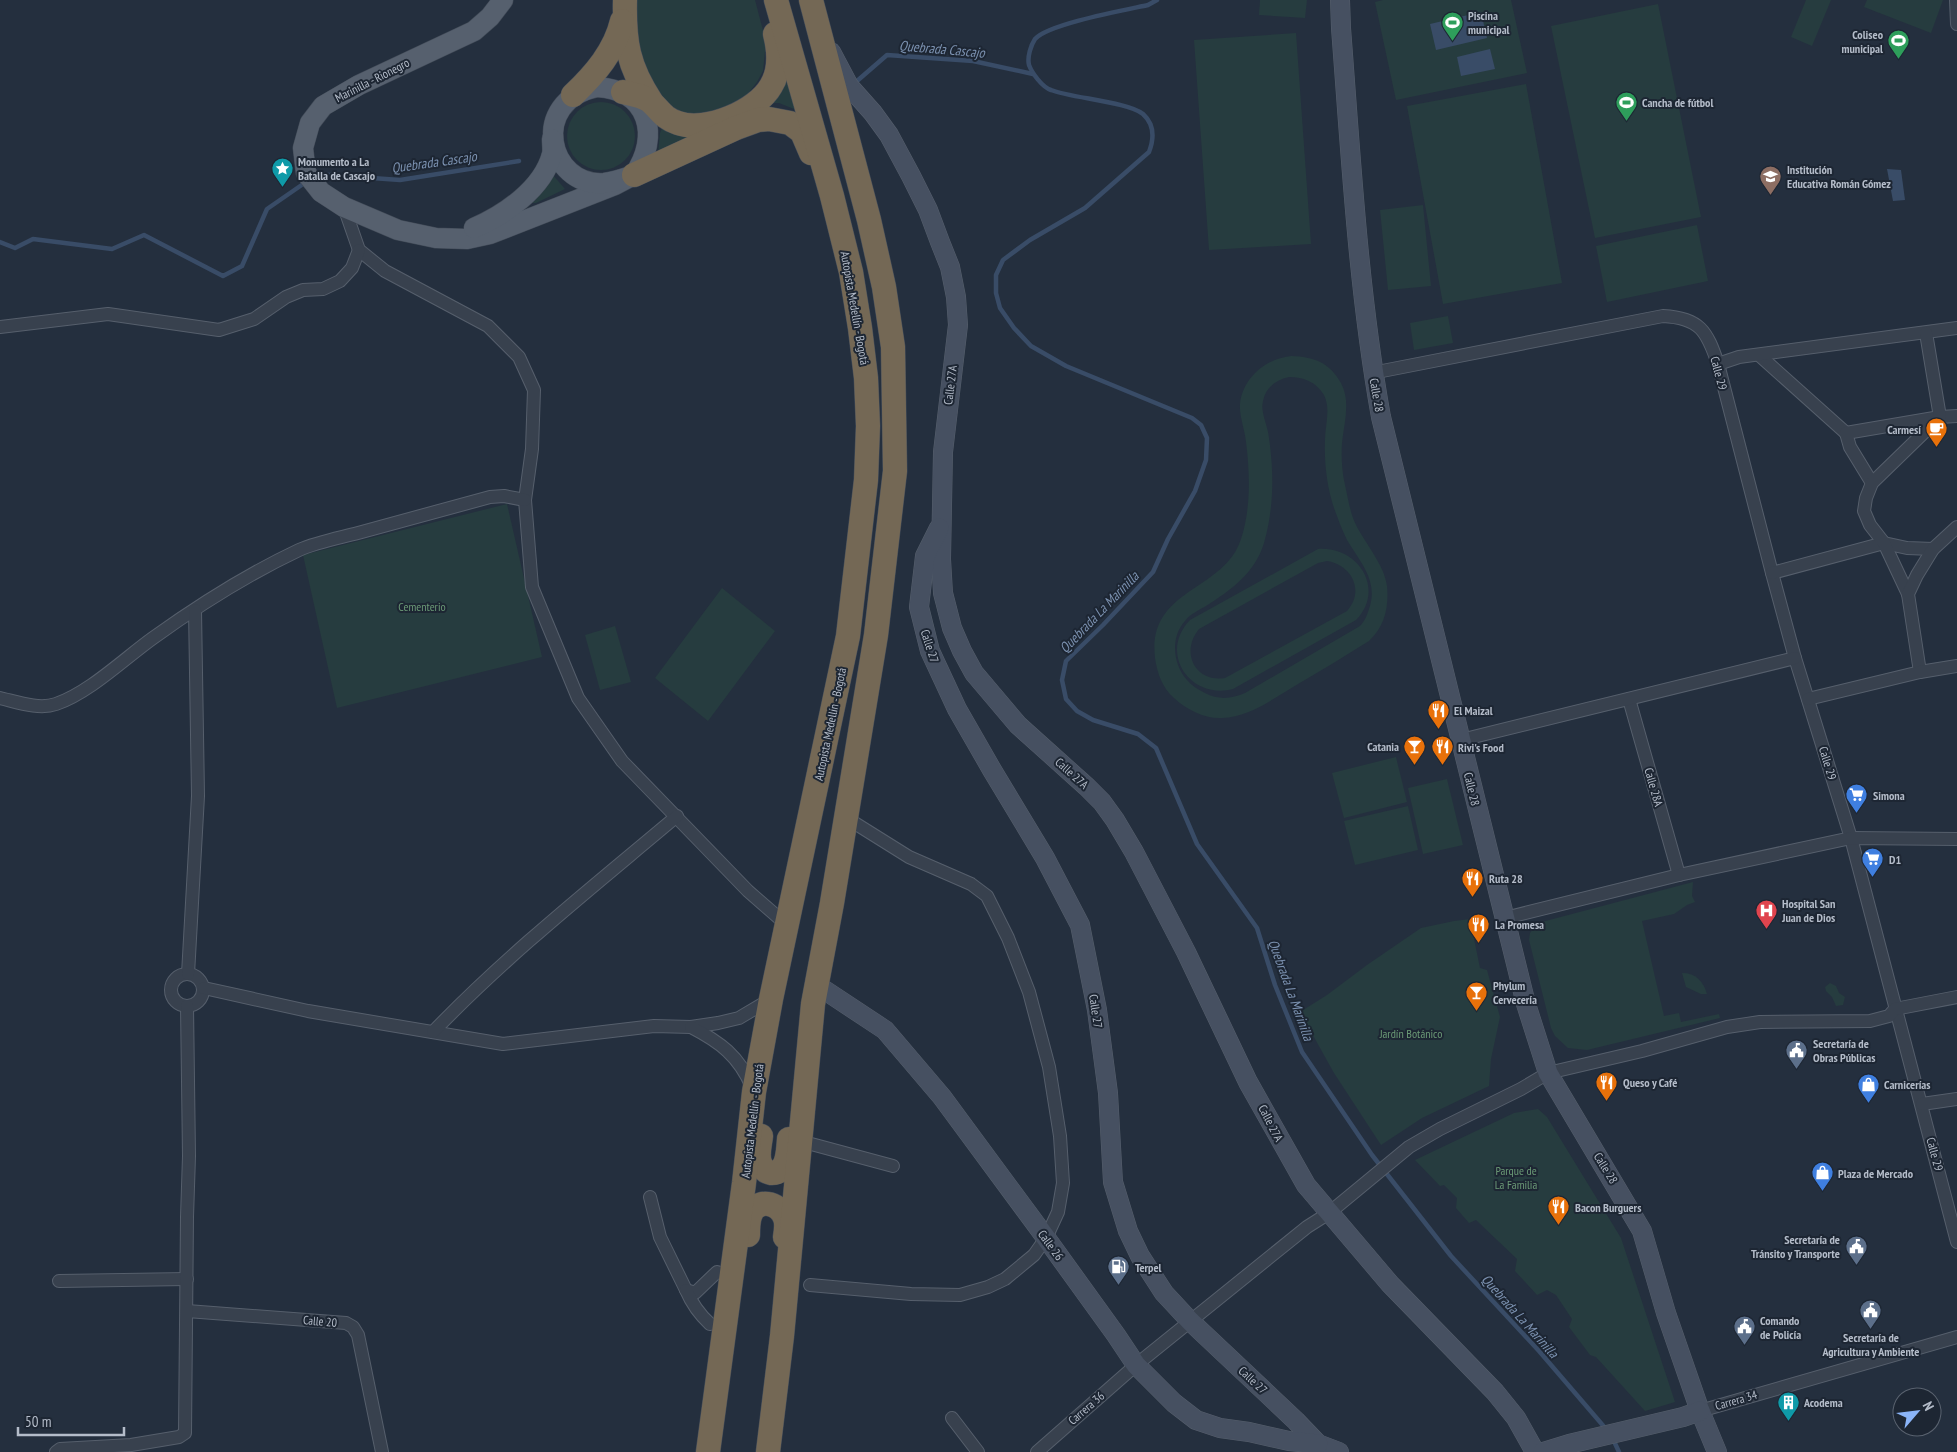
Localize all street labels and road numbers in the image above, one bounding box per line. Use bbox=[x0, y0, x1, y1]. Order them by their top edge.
street label: Marinilla - Rionegro bbox=[332, 55, 412, 105]
street label: Autopista Medellín - Bogotá bbox=[838, 250, 872, 366]
street label: Calle 29 bbox=[1707, 355, 1731, 391]
street label: Calle 27A bbox=[940, 364, 960, 406]
street label: Calle 28 bbox=[1367, 377, 1387, 413]
street label: Calle 27 bbox=[918, 627, 942, 665]
street label: Autopista Medellín - Bogotá bbox=[811, 666, 849, 782]
street label: Calle 29 bbox=[1816, 745, 1840, 781]
street label: Calle 27A bbox=[1052, 754, 1092, 792]
street label: Calle 28A bbox=[1641, 766, 1667, 808]
street label: Calle 28 bbox=[1461, 771, 1483, 807]
street label: Calle 27 bbox=[1086, 993, 1106, 1029]
street label: Autopista Medellín - Bogotá bbox=[738, 1063, 766, 1179]
street label: Calle 27A bbox=[1255, 1102, 1287, 1144]
street label: Calle 29 bbox=[1923, 1136, 1947, 1172]
street label: Calle 28 bbox=[1591, 1150, 1621, 1186]
street label: Calle 26 bbox=[1035, 1227, 1067, 1263]
street label: Calle 20 bbox=[302, 1312, 338, 1330]
street label: Calle 27 bbox=[1235, 1363, 1271, 1397]
street label: Carrera 34 bbox=[1713, 1387, 1759, 1413]
street label: Carrera 36 bbox=[1065, 1388, 1107, 1428]

